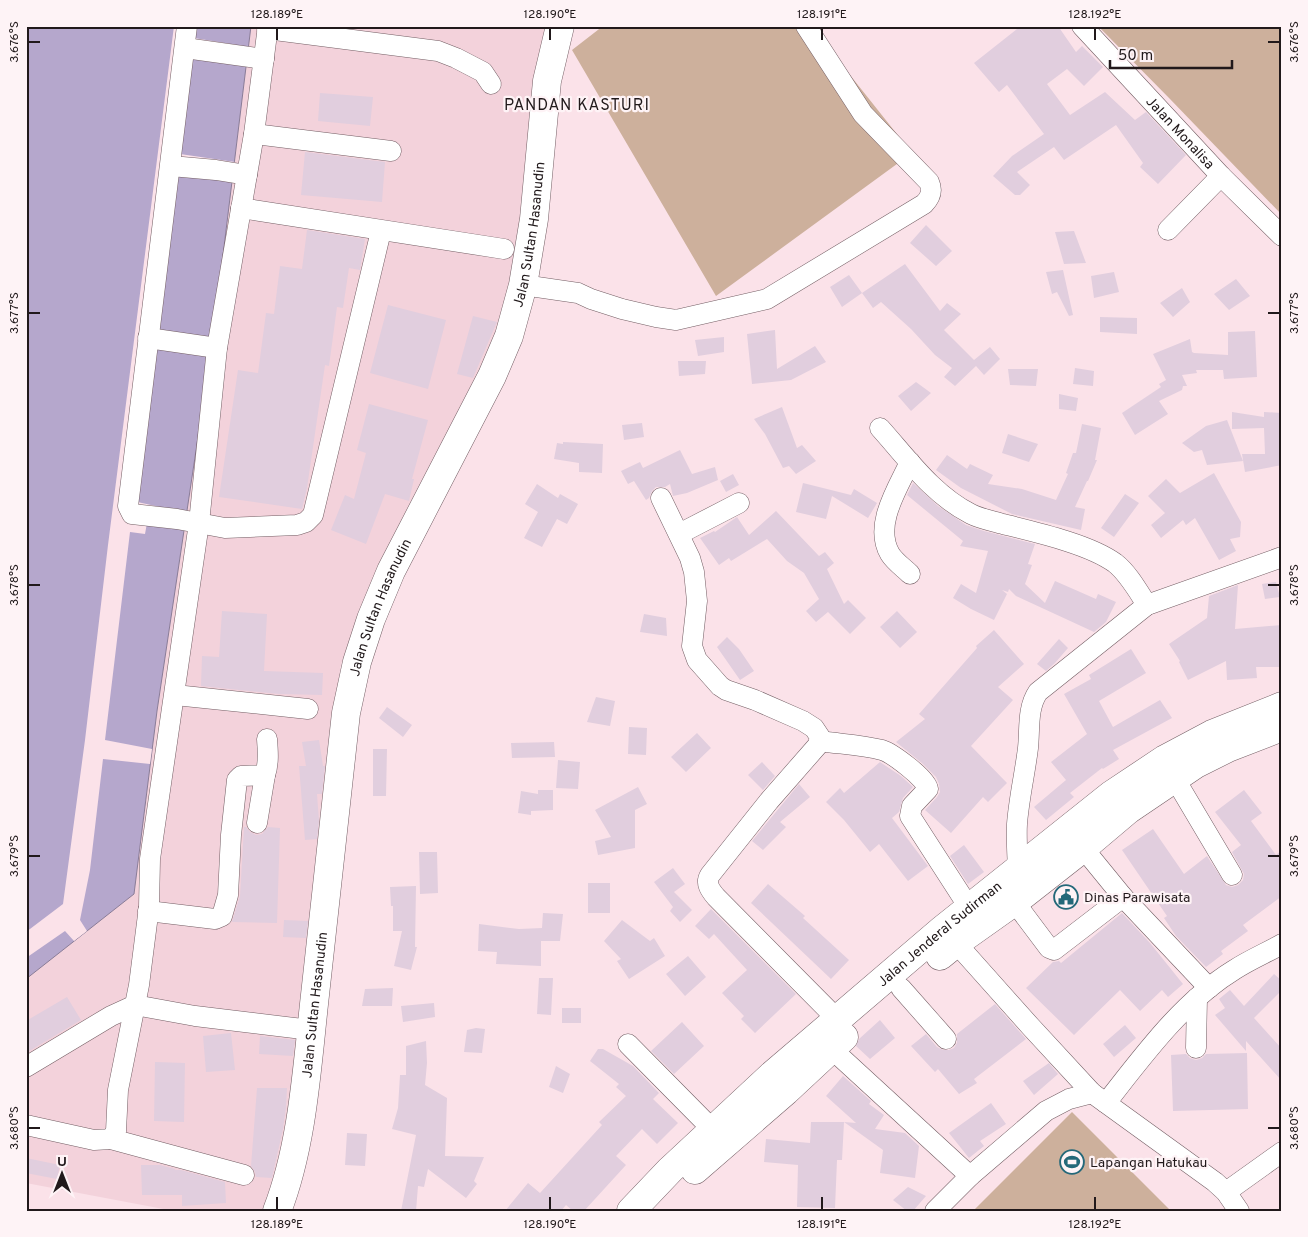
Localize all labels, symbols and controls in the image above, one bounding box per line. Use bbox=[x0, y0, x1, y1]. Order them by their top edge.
text: 128.189°E bbox=[251, 7, 303, 23]
text: 128.190°E bbox=[523, 7, 577, 23]
text: 128.191°E bbox=[797, 7, 847, 23]
text: 128.192°E bbox=[1069, 7, 1121, 23]
text: 3.676°S bbox=[7, 21, 23, 63]
text: 3.676°S bbox=[1287, 21, 1303, 63]
scale bar bbox=[1110, 38, 1233, 70]
text: 50 m bbox=[1118, 47, 1153, 66]
street label: Jalan Monalisa bbox=[1142, 94, 1217, 173]
district label: PANDAN KASTURI bbox=[504, 96, 650, 116]
street label: Jalan Sultan Hasanudin bbox=[510, 161, 549, 309]
text: 3.677°S bbox=[7, 292, 23, 334]
text: 3.677°S bbox=[1287, 292, 1303, 334]
street label: Jalan Sultan Hasanudin bbox=[347, 536, 416, 678]
text: 3.678°S bbox=[7, 564, 23, 606]
text: 3.678°S bbox=[1287, 564, 1303, 606]
text: 3.679°S bbox=[7, 835, 23, 877]
text: 3.679°S bbox=[1287, 835, 1303, 877]
street label: Jalan Jenderal Sudirman bbox=[875, 878, 1006, 991]
public building icon: Dinas Parawisata bbox=[1053, 884, 1079, 910]
place label: Dinas Parawisata bbox=[1084, 890, 1190, 907]
street label: Jalan Sultan Hasanudin bbox=[299, 931, 332, 1079]
text: 3.680°S bbox=[7, 1106, 23, 1150]
text: 3.680°S bbox=[1287, 1106, 1303, 1150]
sports icon: Lapangan Hatukau bbox=[1059, 1149, 1085, 1175]
north arrow bbox=[38, 1150, 88, 1200]
text: U bbox=[57, 1154, 67, 1171]
place label: Lapangan Hatukau bbox=[1090, 1155, 1208, 1172]
text: 128.189°E bbox=[251, 1217, 303, 1233]
text: 128.190°E bbox=[523, 1217, 577, 1233]
text: 128.191°E bbox=[797, 1217, 847, 1233]
text: 128.192°E bbox=[1069, 1217, 1121, 1233]

